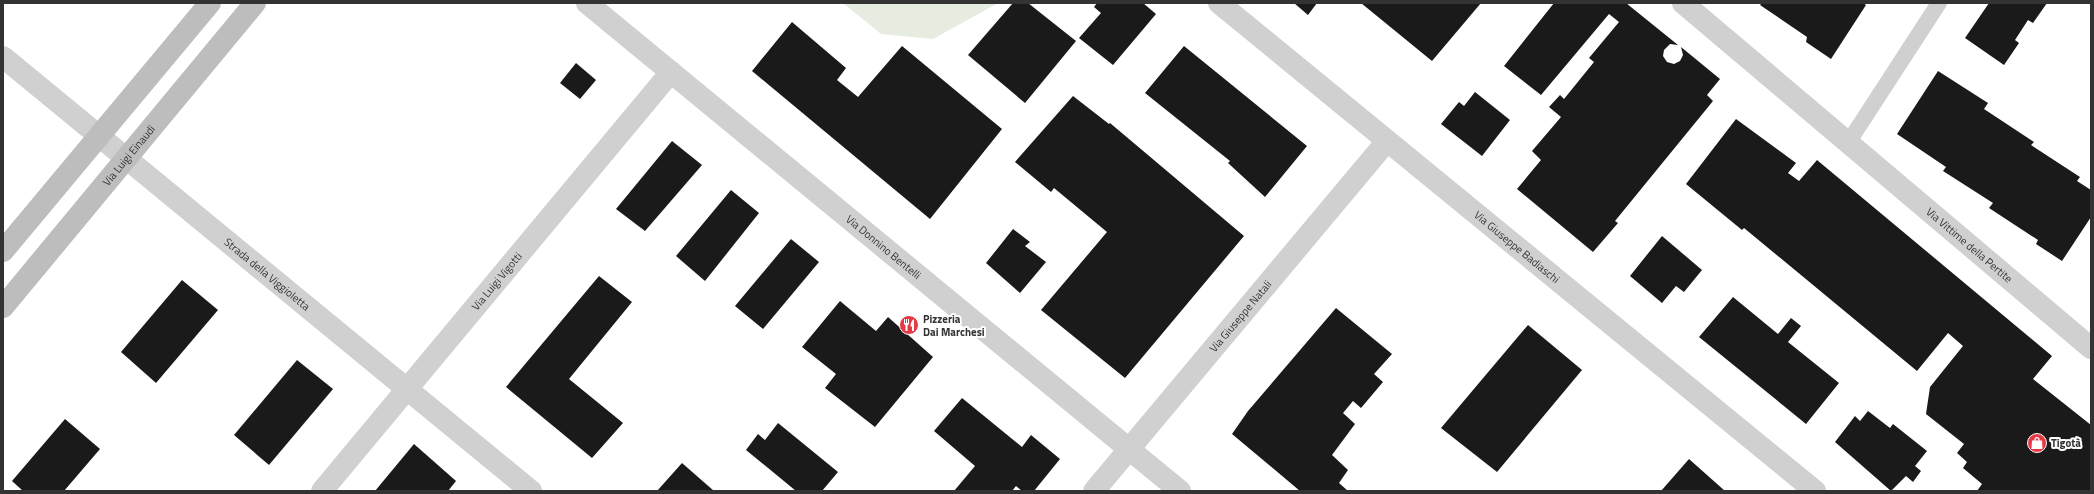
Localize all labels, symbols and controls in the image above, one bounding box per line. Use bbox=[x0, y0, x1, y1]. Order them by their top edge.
street label: Via Luigi Einaudi bbox=[99, 121, 159, 189]
street label: Via Vittime della Pertite bbox=[1923, 204, 2016, 287]
street label: Via Giuseppe Badiaschi bbox=[1471, 207, 1563, 287]
street label: Via Donnino Bentelli bbox=[842, 211, 925, 283]
street label: Strada della Viggioletta bbox=[221, 234, 314, 315]
street label: Via Luigi Vigotti bbox=[468, 249, 526, 314]
street label: Via Giuseppe Natali bbox=[1206, 277, 1275, 356]
place label: Pizzeria Dai Marchesi bbox=[923, 311, 985, 340]
restaurant icon: Pizzeria Dai Marchesi bbox=[898, 314, 920, 336]
shop icon: Tigotà bbox=[2026, 432, 2048, 454]
place label: Tigotà bbox=[2051, 435, 2081, 451]

